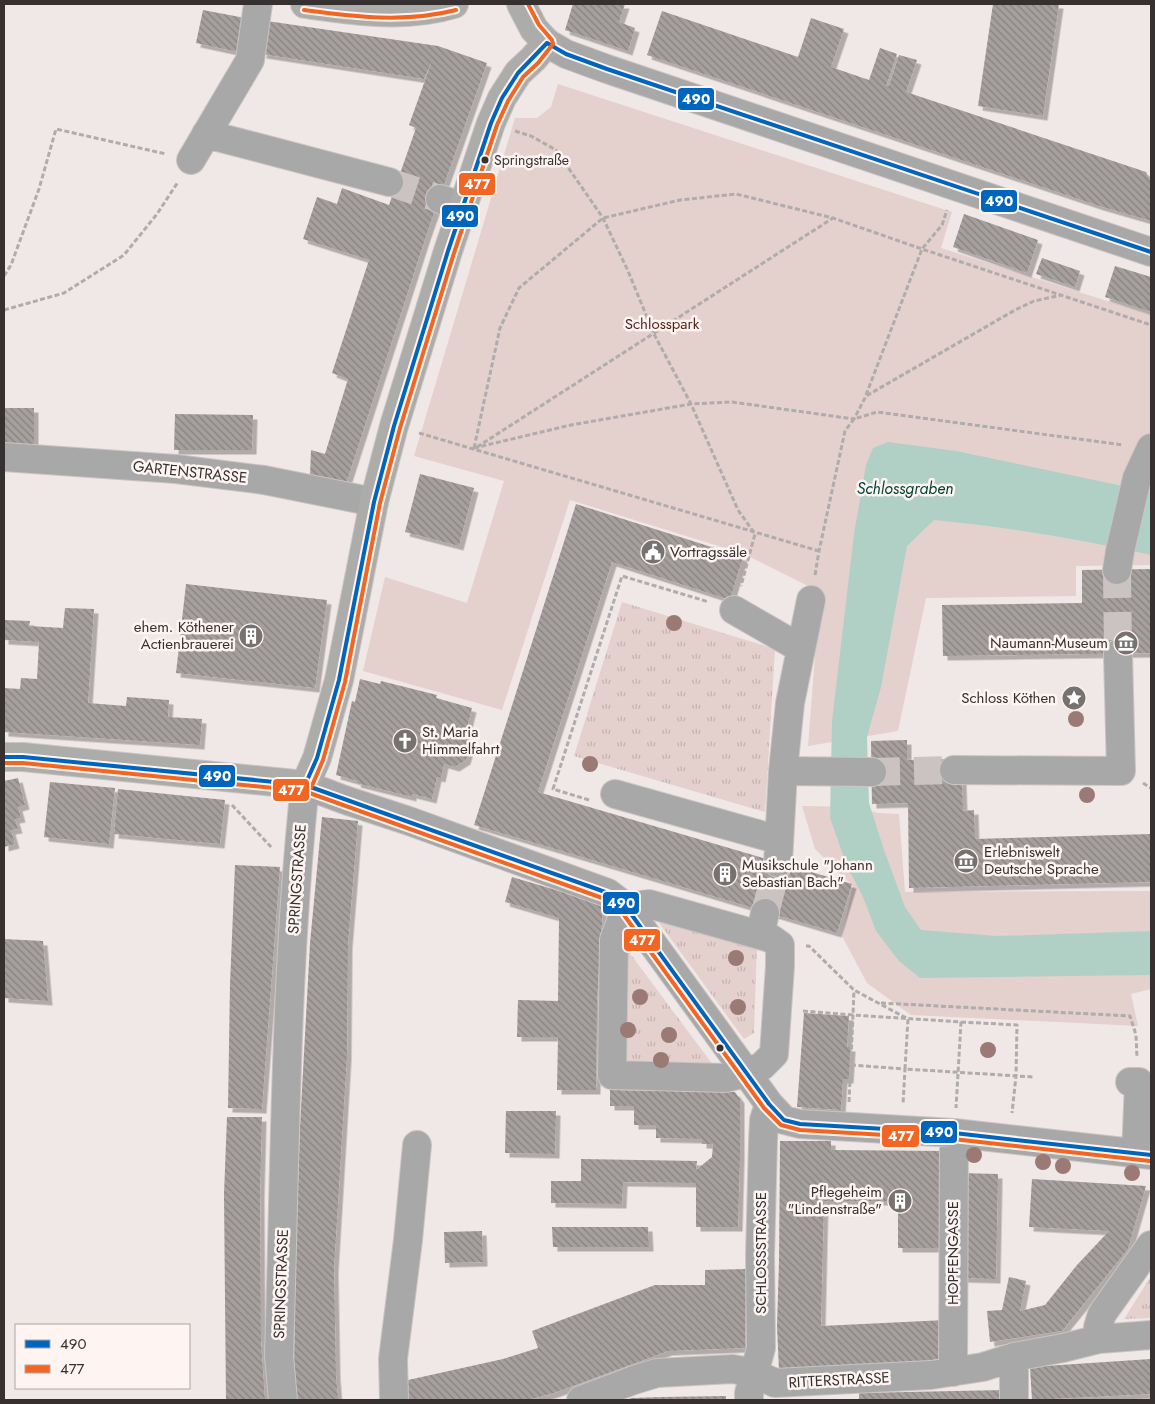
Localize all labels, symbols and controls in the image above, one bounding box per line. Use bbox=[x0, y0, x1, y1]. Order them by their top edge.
line badge: 490 bbox=[677, 87, 715, 111]
text: 490 bbox=[682, 89, 710, 109]
place label: Springstraße bbox=[494, 150, 569, 170]
marker: Springstraße bbox=[480, 155, 490, 165]
line badge: 477 bbox=[458, 172, 496, 196]
text: 477 bbox=[464, 174, 491, 194]
line badge: 490 bbox=[980, 189, 1018, 213]
text: 490 bbox=[985, 191, 1013, 211]
line badge: 490 bbox=[441, 204, 479, 228]
text: 490 bbox=[446, 206, 474, 226]
park label: Schlosspark bbox=[625, 313, 700, 335]
street label: GARTENSTRASSE bbox=[132, 455, 248, 489]
water label: Schlossgraben bbox=[857, 477, 953, 500]
public building icon: Vortragssäle bbox=[640, 539, 666, 565]
place label: Vortragssäle bbox=[670, 541, 747, 563]
place label: ehem. Köthener Actienbrauerei bbox=[134, 616, 235, 655]
building icon: ehem. Köthener Actienbrauerei bbox=[238, 623, 264, 649]
museum icon: Naumann-Museum bbox=[1113, 630, 1139, 656]
place label: Naumann-Museum bbox=[990, 632, 1108, 654]
place icon: Schloss Köthen bbox=[1061, 685, 1087, 711]
place label: Schloss Köthen bbox=[961, 687, 1056, 709]
place label: St. Maria Himmelfahrt bbox=[422, 721, 500, 760]
church icon: St. Maria Himmelfahrt bbox=[392, 728, 418, 754]
line badge: 490 bbox=[198, 764, 236, 788]
text: 490 bbox=[203, 766, 231, 786]
line badge: 477 bbox=[272, 778, 310, 802]
text: 477 bbox=[278, 780, 305, 800]
street label: SPRINGSTRASSE bbox=[282, 823, 312, 935]
place label: Erlebniswelt Deutsche Sprache bbox=[984, 841, 1099, 880]
museum icon: Erlebniswelt Deutsche Sprache bbox=[953, 848, 979, 874]
place label: Musikschule "Johann Sebastian Bach" bbox=[742, 854, 873, 893]
building icon: Musikschule "Johann Sebastian Bach" bbox=[712, 861, 738, 887]
line badge: 490 bbox=[602, 891, 640, 915]
text: 490 bbox=[607, 893, 635, 913]
line badge: 477 bbox=[623, 928, 661, 952]
text: 477 bbox=[629, 930, 656, 950]
unlabelled marker bbox=[715, 1043, 725, 1053]
line badge: 490 bbox=[920, 1120, 958, 1144]
text: 490 bbox=[925, 1122, 953, 1142]
line badge: 477 bbox=[881, 1124, 920, 1148]
text: 477 bbox=[888, 1126, 915, 1146]
place label: Pflegeheim "Lindenstraße" bbox=[788, 1181, 882, 1220]
building icon: Pflegeheim "Lindenstraße" bbox=[887, 1188, 913, 1214]
street label: SCHLOSSSTRASSE bbox=[750, 1192, 772, 1314]
street label: HOPFENGASSE bbox=[942, 1201, 964, 1305]
street label: SPRINGSTRASSE bbox=[268, 1229, 294, 1339]
legend bbox=[15, 1324, 190, 1389]
text: 490 bbox=[60, 1333, 86, 1355]
text: 477 bbox=[60, 1358, 85, 1380]
street label: RITTERSTRASSE bbox=[788, 1366, 890, 1394]

